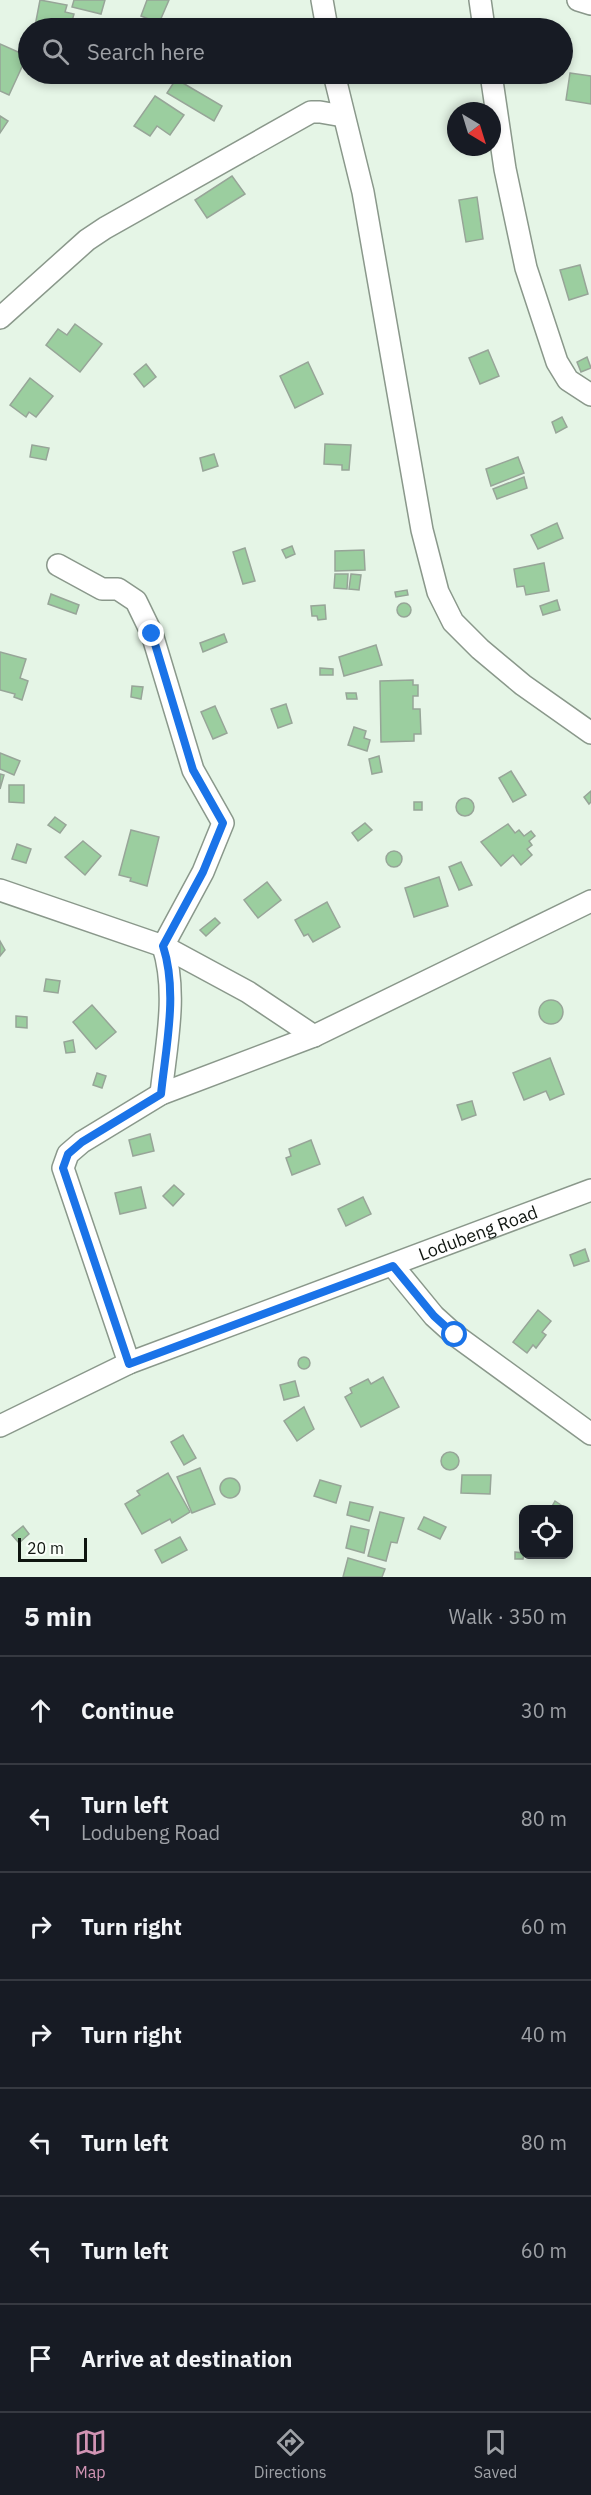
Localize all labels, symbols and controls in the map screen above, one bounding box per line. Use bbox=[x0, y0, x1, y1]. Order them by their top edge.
search box bbox=[18, 18, 573, 84]
icon: search bbox=[39, 35, 72, 68]
text: Search here bbox=[87, 37, 205, 66]
north arrow bbox=[447, 102, 501, 156]
route end bbox=[138, 620, 164, 646]
street label: Lodubeng Road bbox=[415, 1200, 541, 1265]
route start bbox=[441, 1321, 467, 1347]
map controls bbox=[519, 1505, 573, 1559]
button: locate bbox=[519, 1505, 573, 1559]
scale bar bbox=[18, 1535, 87, 1562]
text: 20 m bbox=[27, 1538, 64, 1558]
text: 5 min bbox=[24, 1599, 92, 1633]
text: Walk · 350 m bbox=[449, 1603, 567, 1630]
icon: ahead bbox=[24, 1694, 57, 1727]
text: Continue bbox=[81, 1696, 174, 1725]
text: 30 m bbox=[521, 1697, 567, 1724]
text: Turn left bbox=[81, 1790, 169, 1819]
icon: left bbox=[24, 1802, 57, 1835]
text: 80 m bbox=[521, 1805, 567, 1832]
text: Lodubeng Road bbox=[81, 1819, 220, 1846]
icon: right bbox=[24, 1910, 57, 1943]
text: Turn right bbox=[81, 1912, 182, 1941]
text: 60 m bbox=[521, 1913, 567, 1940]
icon: right bbox=[24, 2018, 57, 2051]
text: Turn right bbox=[81, 2020, 182, 2049]
text: 40 m bbox=[521, 2021, 567, 2048]
icon: left bbox=[24, 2126, 57, 2159]
text: Turn left bbox=[81, 2128, 169, 2157]
text: 80 m bbox=[521, 2129, 567, 2156]
icon: left bbox=[24, 2234, 57, 2267]
text: Turn left bbox=[81, 2236, 169, 2265]
text: 60 m bbox=[521, 2237, 567, 2264]
icon: arrive bbox=[24, 2342, 57, 2375]
text: Arrive at destination bbox=[81, 2344, 292, 2373]
tab: Map bbox=[74, 2426, 107, 2482]
tab: Directions bbox=[254, 2426, 327, 2482]
tab: Saved bbox=[474, 2426, 517, 2482]

